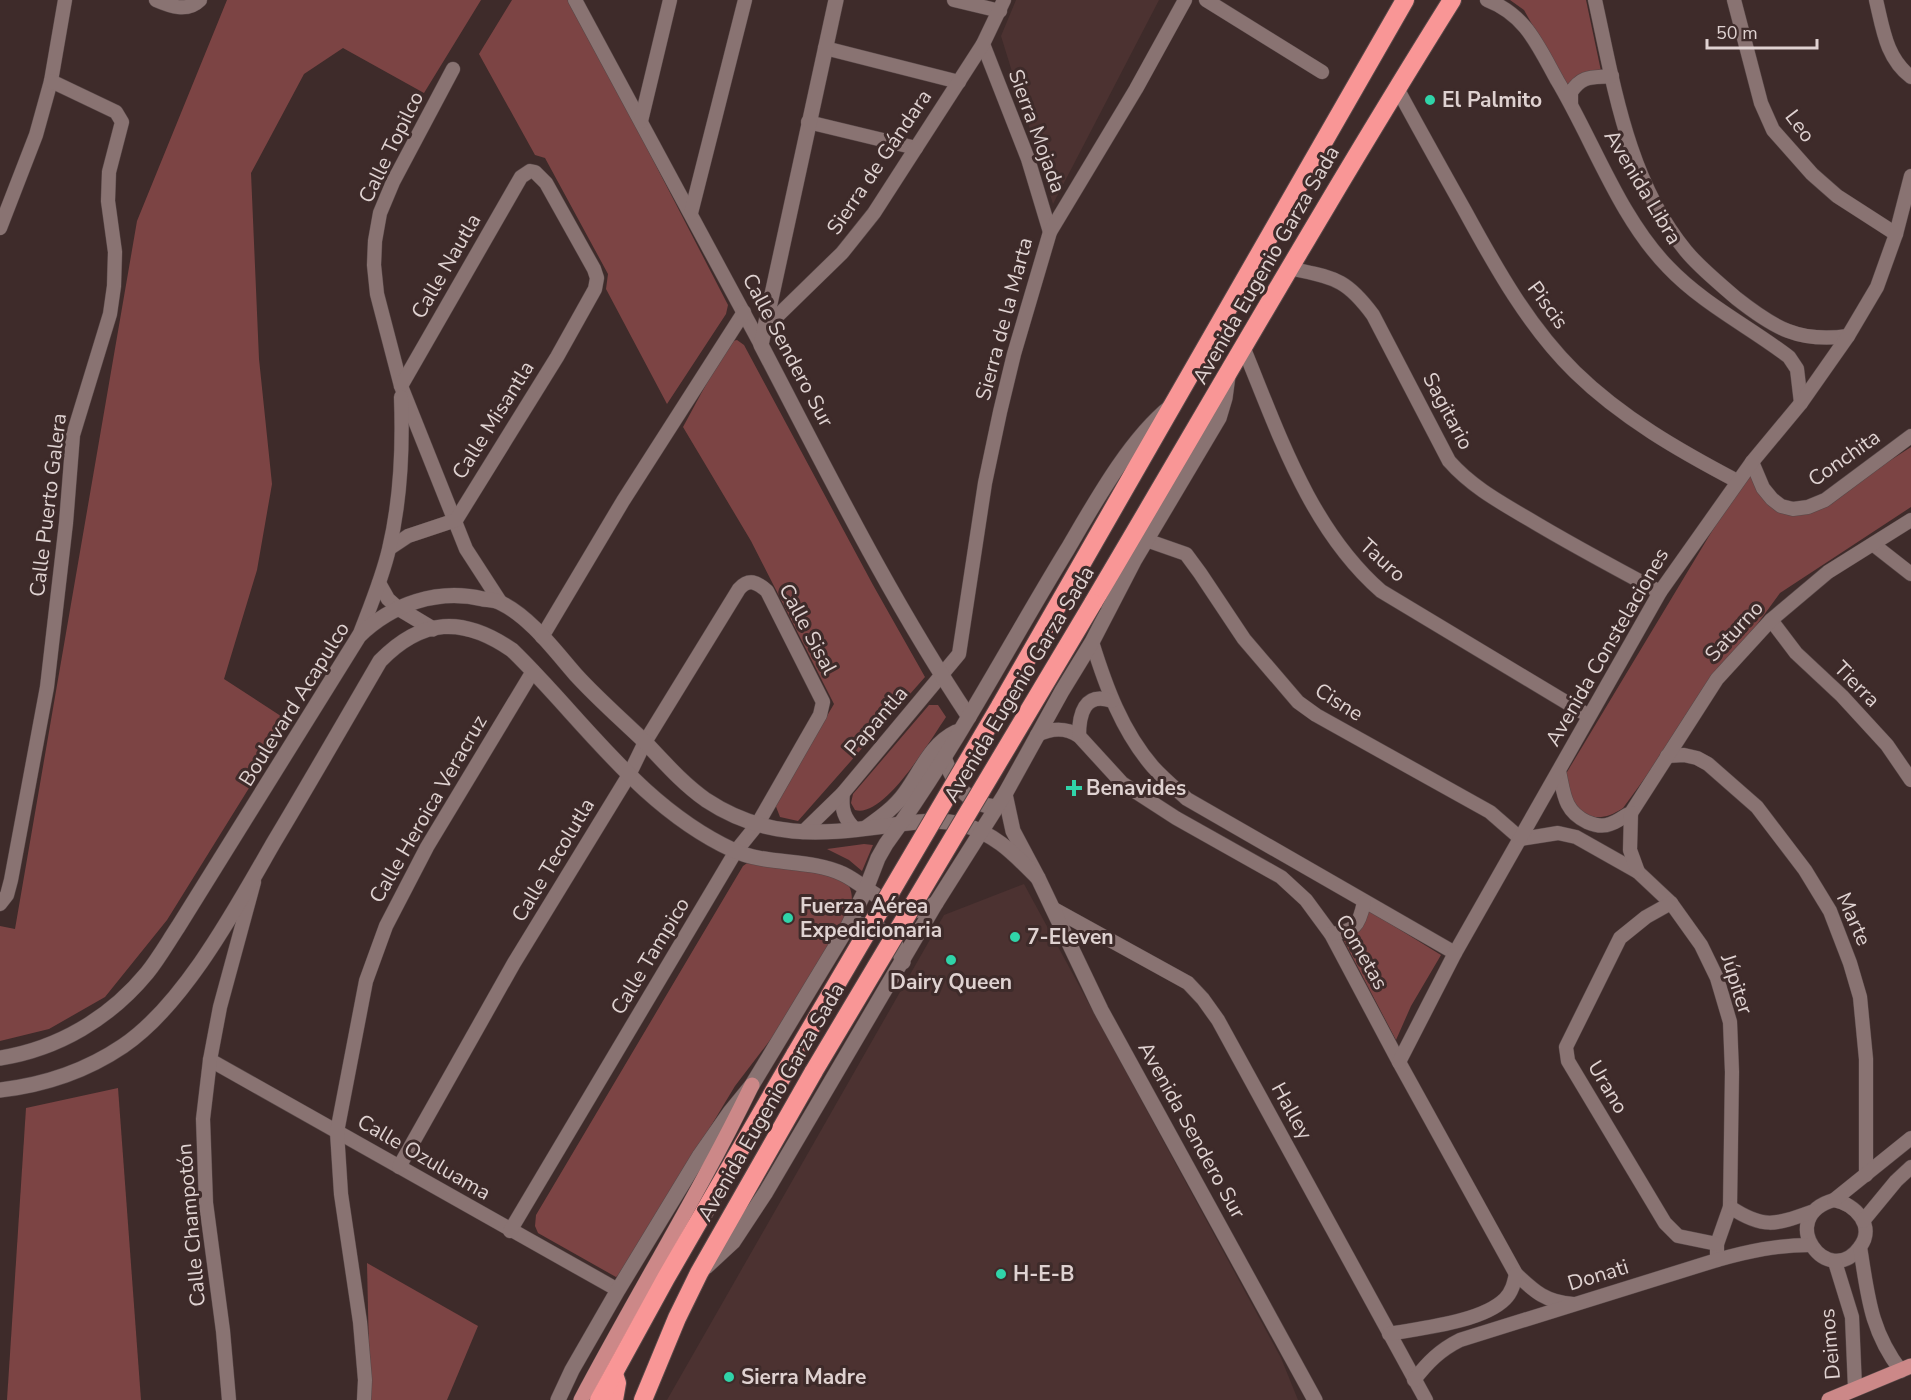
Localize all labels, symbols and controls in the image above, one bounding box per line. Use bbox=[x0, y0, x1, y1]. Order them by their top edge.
scale bar bbox=[1707, 12, 1816, 50]
text: 50 m bbox=[1716, 21, 1758, 45]
street label: Sierra Mojada bbox=[1002, 65, 1072, 197]
street label: Sierra de Gándara bbox=[820, 84, 938, 240]
place label: El Palmito bbox=[1442, 86, 1542, 114]
street label: Calle Topilco bbox=[352, 87, 430, 207]
marker: El Palmito bbox=[1423, 93, 1437, 107]
street label: Leo bbox=[1779, 104, 1821, 148]
street label: Avenida Libra bbox=[1598, 124, 1688, 250]
street label: Avenida Eugenio Garza Sada bbox=[1186, 141, 1346, 389]
street label: Calle Nautla bbox=[405, 208, 487, 324]
street label: Sierra de la Marta bbox=[969, 234, 1039, 404]
street label: Calle Sendero Sur bbox=[736, 268, 840, 432]
street label: Piscis bbox=[1521, 275, 1575, 335]
street label: Calle Misantla bbox=[445, 356, 541, 484]
street label: Sagitario bbox=[1416, 367, 1480, 455]
street label: Calle Puerto Galera bbox=[23, 412, 73, 598]
street label: Conchita bbox=[1802, 423, 1886, 493]
street label: Tauro bbox=[1354, 532, 1412, 588]
street label: Avenida Constelaciones bbox=[1539, 543, 1675, 751]
street label: Avenida Eugenio Garza Sada bbox=[937, 561, 1101, 807]
street label: Calle Sisal bbox=[772, 579, 844, 680]
street label: Saturno bbox=[1698, 594, 1770, 668]
street label: Boulevard Acapulco bbox=[232, 617, 356, 791]
street label: Tierra bbox=[1828, 655, 1886, 713]
street label: Cisne bbox=[1309, 676, 1369, 728]
street label: Papantla bbox=[838, 680, 914, 762]
street label: Calle Heroica Veracruz bbox=[363, 710, 493, 908]
place label: Benavides bbox=[1086, 774, 1186, 802]
marker: Benavides bbox=[1067, 781, 1081, 795]
street label: Calle Tecolutla bbox=[505, 793, 601, 927]
street label: Marte bbox=[1830, 888, 1878, 950]
street label: Calle Tampico bbox=[604, 892, 696, 1020]
place label: Fuerza Aérea Expedicionaria bbox=[800, 892, 942, 944]
street label: Cometas bbox=[1329, 909, 1395, 995]
marker: Fuerza Aérea Expedicionaria bbox=[781, 911, 795, 925]
place label: 7-Eleven bbox=[1027, 923, 1114, 951]
marker: 7-Eleven bbox=[1008, 930, 1022, 944]
street label: Júpiter bbox=[1714, 949, 1760, 1018]
marker: Dairy Queen bbox=[944, 953, 958, 967]
place label: Dairy Queen bbox=[890, 968, 1012, 996]
street label: Avenida Eugenio Garza Sada bbox=[691, 978, 851, 1226]
street label: Avenida Sendero Sur bbox=[1132, 1037, 1253, 1224]
street label: Urano bbox=[1581, 1055, 1635, 1119]
street label: Halley bbox=[1265, 1077, 1319, 1145]
street label: Calle Ozuluama bbox=[352, 1107, 496, 1207]
street label: Calle Champotón bbox=[170, 1142, 212, 1308]
street label: Donati bbox=[1564, 1252, 1632, 1298]
place label: H-E-B bbox=[1013, 1260, 1074, 1288]
marker: H-E-B bbox=[994, 1267, 1008, 1281]
street label: Deimos bbox=[1813, 1307, 1847, 1381]
place label: Sierra Madre bbox=[741, 1363, 866, 1391]
marker: Sierra Madre bbox=[722, 1370, 736, 1384]

